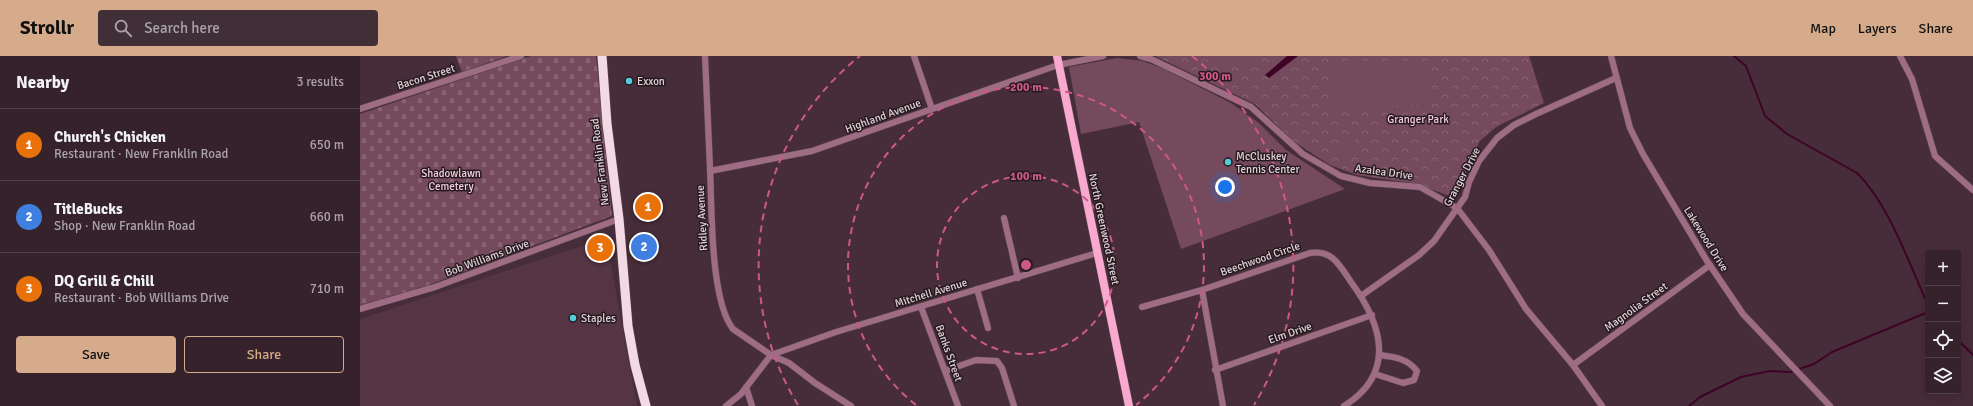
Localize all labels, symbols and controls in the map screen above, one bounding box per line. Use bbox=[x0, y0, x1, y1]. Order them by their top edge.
search box bbox=[98, 10, 378, 46]
text: Strollr bbox=[20, 16, 74, 40]
icon: search bbox=[112, 17, 134, 39]
text: Search here bbox=[144, 19, 220, 37]
text: Map bbox=[1810, 20, 1836, 37]
text: Layers bbox=[1858, 20, 1897, 37]
text: Share bbox=[1919, 20, 1953, 37]
street label: Bacon Street bbox=[395, 61, 457, 92]
text: 300 m bbox=[1199, 69, 1231, 84]
text: Nearby bbox=[16, 72, 69, 93]
text: 3 results bbox=[296, 74, 344, 90]
place label: Exxon bbox=[637, 75, 665, 88]
marker: Exxon bbox=[624, 76, 634, 86]
text: 200 m bbox=[1010, 80, 1042, 95]
street label: Highland Avenue bbox=[843, 96, 923, 136]
park label: Granger Park bbox=[1387, 113, 1449, 126]
street label: New Franklin Road bbox=[588, 118, 612, 206]
text: Church's Chicken bbox=[54, 128, 166, 146]
text: 1 bbox=[25, 137, 33, 153]
text: 650 m bbox=[310, 137, 344, 153]
street label: Granger Drive bbox=[1441, 145, 1483, 209]
text: Restaurant · New Franklin Road bbox=[54, 146, 228, 162]
place label: McCluskey Tennis Center bbox=[1236, 150, 1300, 176]
marker: McCluskey Tennis Center bbox=[1223, 157, 1233, 167]
street label: Azalea Drive bbox=[1354, 161, 1414, 183]
park label: Shadowlawn Cemetery bbox=[421, 167, 481, 193]
text: 100 m bbox=[1010, 169, 1042, 184]
street label: North Greenwood Street bbox=[1086, 172, 1122, 286]
your location bbox=[1215, 177, 1235, 197]
street label: Ridley Avenue bbox=[694, 185, 710, 251]
pin: 1 bbox=[635, 192, 661, 222]
text: TitleBucks bbox=[54, 200, 123, 218]
street label: Lakewood Drive bbox=[1681, 204, 1731, 274]
text: 2 bbox=[25, 209, 33, 225]
text: 660 m bbox=[310, 209, 344, 225]
text: Shop · New Franklin Road bbox=[54, 218, 195, 234]
pin: 2 bbox=[631, 232, 657, 262]
pin: 3 bbox=[587, 233, 613, 263]
street label: Bob Williams Drive bbox=[443, 237, 531, 279]
street label: Beechwood Circle bbox=[1218, 239, 1302, 279]
map controls bbox=[1925, 250, 1961, 394]
button: + bbox=[1925, 250, 1961, 286]
centre of rings bbox=[1019, 258, 1033, 272]
text: DQ Grill & Chill bbox=[54, 272, 155, 290]
street label: Mitchell Avenue bbox=[893, 276, 969, 310]
street label: Magnolia Street bbox=[1602, 280, 1670, 334]
text: 3 bbox=[25, 281, 33, 297]
text: 710 m bbox=[310, 281, 344, 297]
button: − bbox=[1925, 286, 1961, 322]
text: Restaurant · Bob Williams Drive bbox=[54, 290, 229, 306]
place label: Staples bbox=[581, 312, 616, 325]
marker: Staples bbox=[568, 313, 578, 323]
street label: Elm Drive bbox=[1266, 319, 1314, 347]
button: locate bbox=[1925, 322, 1961, 358]
street label: Banks Street bbox=[933, 323, 965, 383]
button: Save bbox=[16, 336, 176, 373]
button: Share bbox=[184, 336, 344, 373]
button: layers bbox=[1925, 358, 1961, 394]

